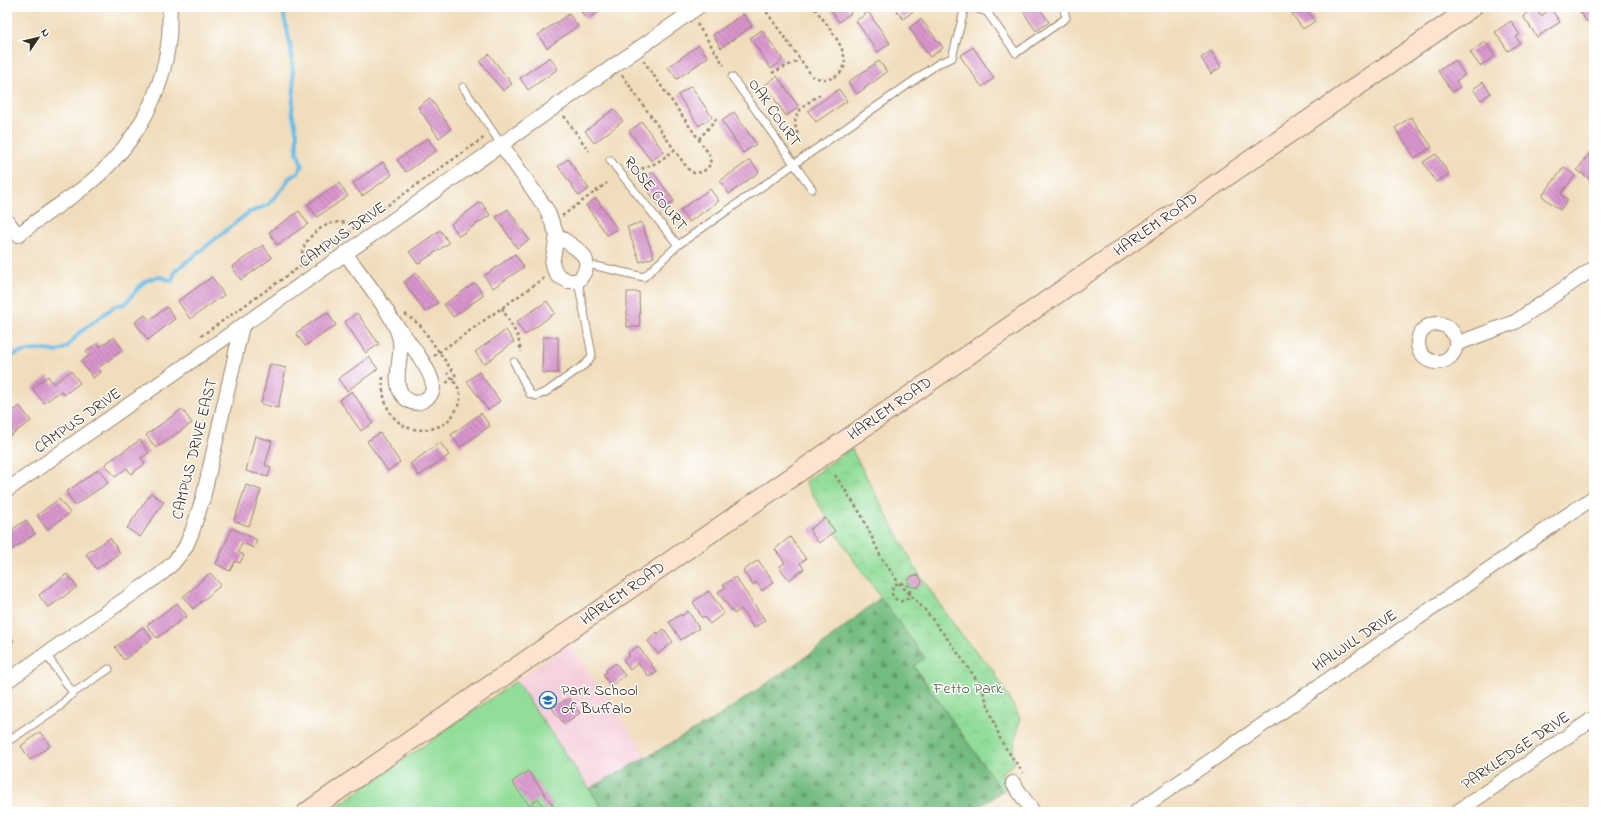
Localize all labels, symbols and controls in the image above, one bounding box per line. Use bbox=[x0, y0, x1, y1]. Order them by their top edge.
north arrow bbox=[18, 18, 58, 58]
text: N bbox=[37, 25, 54, 40]
street label: OAK COURT bbox=[741, 74, 807, 152]
street label: ROSE COURT bbox=[617, 151, 693, 237]
street label: HARLEM ROAD bbox=[1109, 187, 1203, 263]
street label: CAMPUS DRIVE bbox=[294, 196, 392, 274]
street label: HARLEM ROAD bbox=[843, 371, 937, 447]
street label: CAMPUS DRIVE EAST bbox=[166, 376, 224, 522]
street label: CAMPUS DRIVE bbox=[29, 382, 127, 460]
street label: HARLEM ROAD bbox=[576, 556, 670, 632]
street label: HALWILL DRIVE bbox=[1308, 604, 1402, 678]
park label: Fetto Park bbox=[932, 677, 1004, 701]
place label: Park School of Buffalo bbox=[561, 679, 638, 721]
school or university icon: Park School of Buffalo bbox=[538, 690, 558, 710]
street label: PARKLEDGE DRIVE bbox=[1457, 706, 1575, 796]

